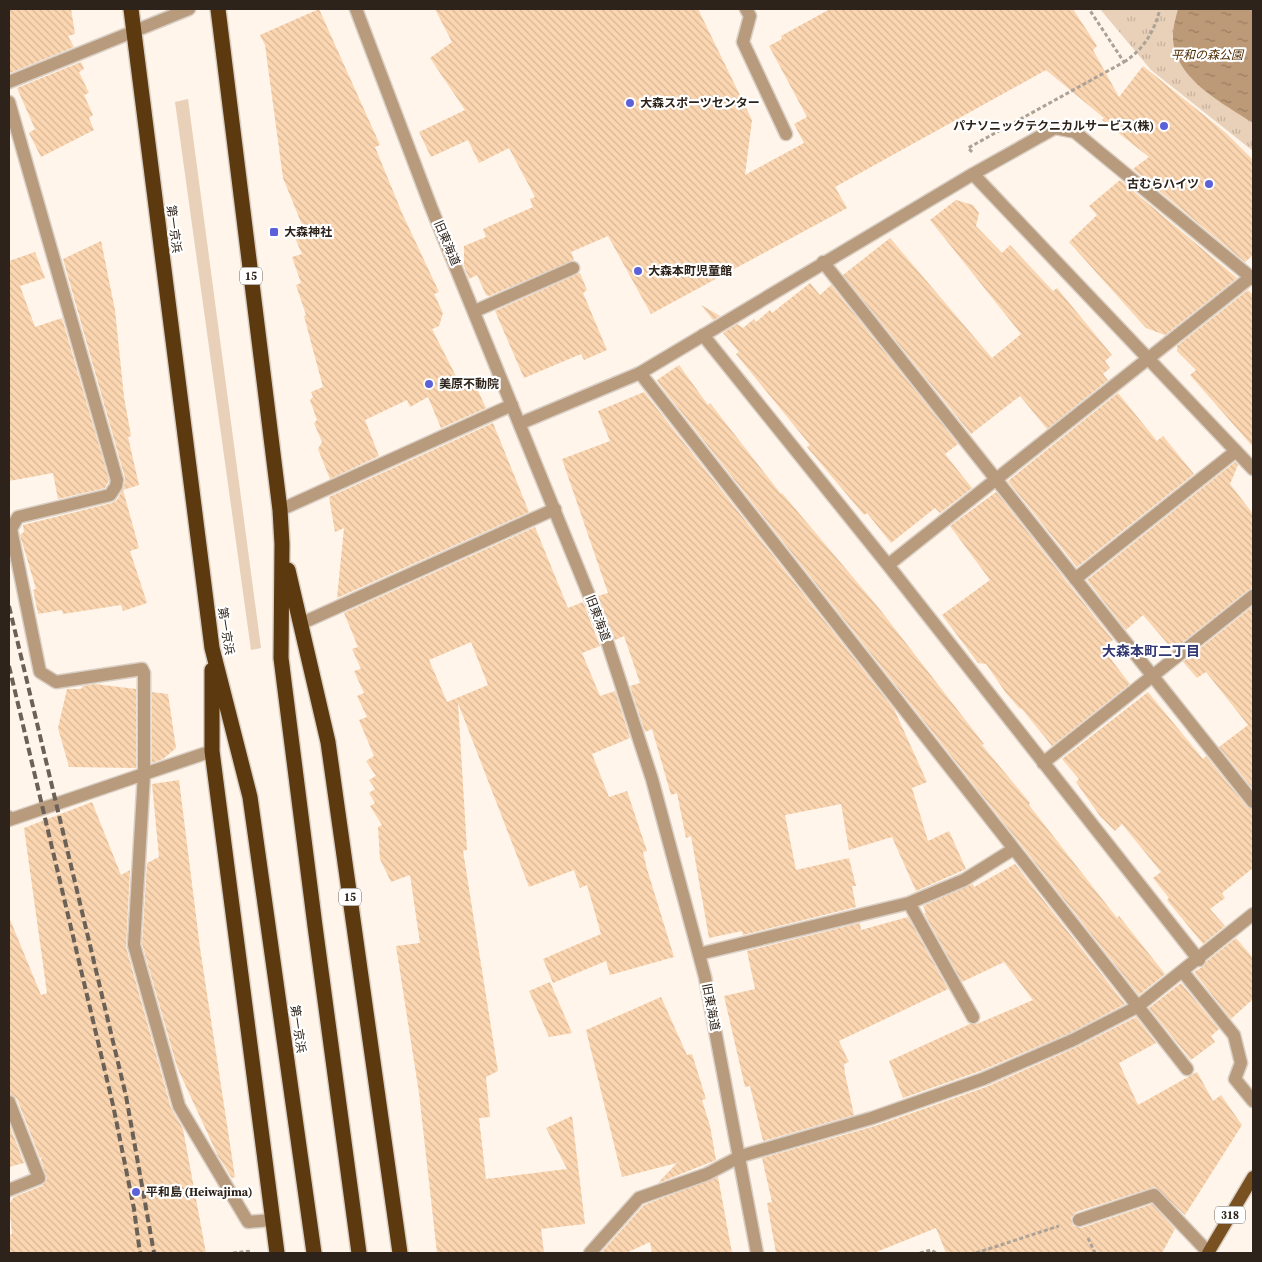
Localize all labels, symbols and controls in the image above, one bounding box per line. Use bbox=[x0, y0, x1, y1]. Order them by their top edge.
park label: 平和の森公園 bbox=[1171, 47, 1245, 63]
place label: 大森スポーツセンター bbox=[640, 95, 760, 111]
marker: 大森スポーツセンター bbox=[624, 97, 636, 109]
place label: パナソニックテクニカルサービス(株) bbox=[953, 118, 1154, 134]
marker: パナソニックテクニカルサービス(株) bbox=[1158, 120, 1170, 132]
place label: 古むらハイツ bbox=[1127, 176, 1199, 192]
marker: 古むらハイツ bbox=[1203, 178, 1215, 190]
street label: 第一京浜 bbox=[163, 204, 185, 254]
street label: 旧東海道 bbox=[430, 218, 464, 268]
place label: 大森神社 bbox=[284, 224, 332, 240]
marker: 大森神社 bbox=[268, 226, 280, 238]
place label: 大森本町児童館 bbox=[648, 263, 732, 279]
marker: 大森本町児童館 bbox=[632, 265, 644, 277]
road number: 15 bbox=[240, 268, 262, 284]
place label: 美原不動院 bbox=[439, 376, 499, 392]
marker: 美原不動院 bbox=[423, 378, 435, 390]
street label: 旧東海道 bbox=[582, 593, 614, 643]
street label: 第一京浜 bbox=[214, 606, 238, 656]
district label: 大森本町二丁目 bbox=[1102, 641, 1200, 661]
road number: 15 bbox=[339, 889, 361, 906]
street label: 旧東海道 bbox=[699, 982, 723, 1032]
street label: 第一京浜 bbox=[287, 1004, 309, 1054]
place label: 平和島 (Heiwajima) bbox=[146, 1184, 253, 1200]
marker: 平和島 (Heiwajima) bbox=[130, 1186, 142, 1198]
road number: 318 bbox=[1215, 1206, 1245, 1224]

